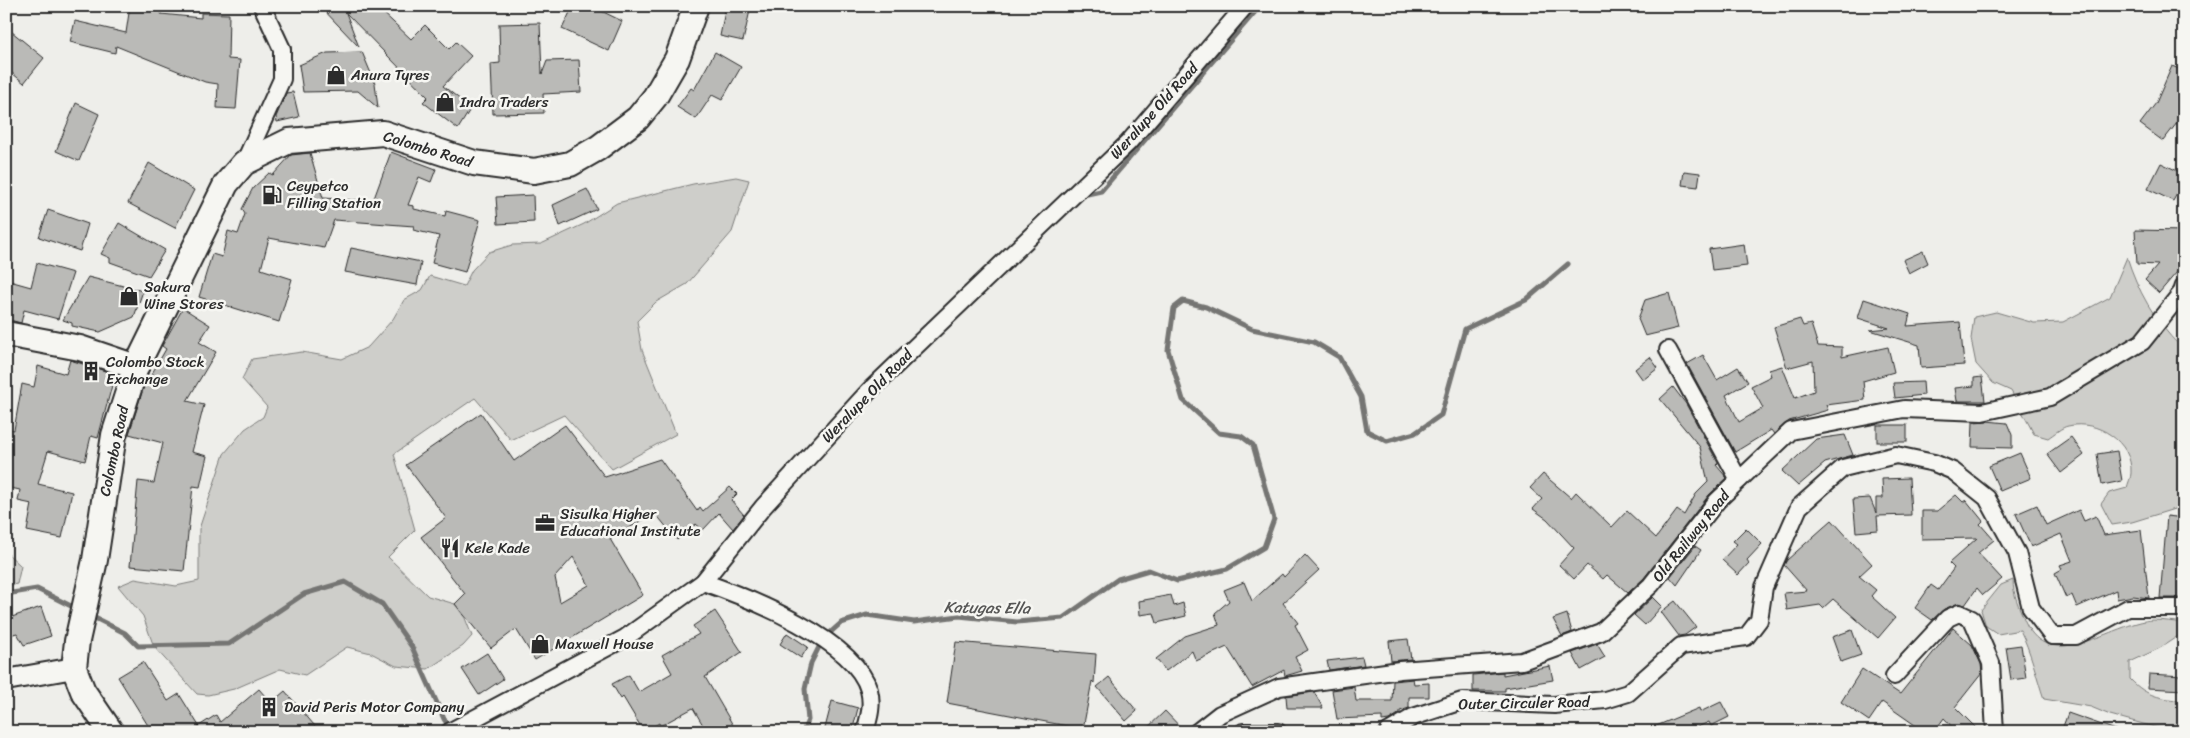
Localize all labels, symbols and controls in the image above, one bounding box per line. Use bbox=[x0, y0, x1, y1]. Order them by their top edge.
street label: Weralupe Old Road bbox=[1103, 56, 1205, 165]
place label: Anura Tyres bbox=[350, 62, 430, 88]
shop icon: Anura Tyres bbox=[325, 64, 347, 86]
place label: Indra Traders bbox=[459, 89, 548, 115]
shop icon: Indra Traders bbox=[434, 91, 456, 113]
street label: Colombo Road bbox=[380, 123, 477, 175]
place label: Ceypetco Filling Station bbox=[287, 173, 381, 216]
fuel station icon: Ceypetco Filling Station bbox=[261, 184, 283, 206]
place label: Sakura Wine Stores bbox=[144, 274, 224, 317]
shop icon: Sakura Wine Stores bbox=[118, 285, 140, 307]
street label: Weralupe Old Road bbox=[815, 342, 920, 449]
place label: Colombo Stock Exchange bbox=[106, 349, 205, 392]
building icon: Colombo Stock Exchange bbox=[80, 360, 102, 382]
street label: Colombo Road bbox=[92, 402, 136, 499]
street label: Old Railway Road bbox=[1645, 483, 1737, 588]
place label: Sisulka Higher Educational Institute bbox=[560, 501, 700, 544]
office icon: Sisulka Higher Educational Institute bbox=[534, 512, 556, 534]
place label: Kele Kade bbox=[465, 535, 530, 561]
restaurant icon: Kele Kade bbox=[439, 537, 461, 559]
water label: Katugas Ella bbox=[944, 592, 1032, 623]
place label: Maxwell House bbox=[555, 631, 654, 657]
shop icon: Maxwell House bbox=[529, 633, 551, 655]
street label: Outer Circuler Road bbox=[1458, 689, 1591, 717]
place label: David Peris Motor Company bbox=[284, 694, 464, 720]
building icon: David Peris Motor Company bbox=[258, 696, 280, 718]

